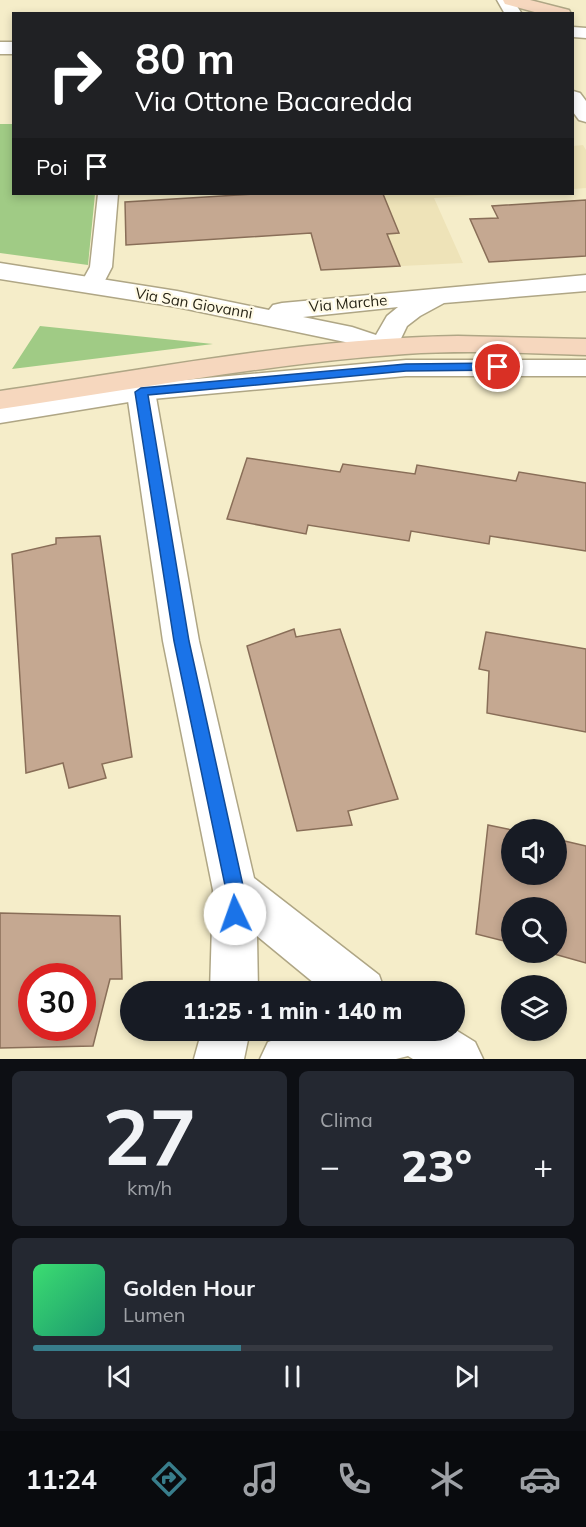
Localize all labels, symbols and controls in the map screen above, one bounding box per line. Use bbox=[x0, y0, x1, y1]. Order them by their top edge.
text: 80 m bbox=[135, 32, 235, 85]
icon: right bbox=[36, 36, 114, 114]
text: Via Ottone Bacaredda bbox=[135, 84, 413, 118]
icon: arrive bbox=[80, 150, 113, 183]
text: Poi bbox=[36, 153, 68, 181]
street label: Via San Giovanni bbox=[134, 283, 254, 323]
street label: Via Marche bbox=[308, 290, 388, 316]
pin bbox=[472, 341, 523, 392]
icon: arrive bbox=[481, 350, 514, 383]
map controls bbox=[501, 819, 567, 1041]
button: sound bbox=[501, 819, 567, 885]
position arrow bbox=[203, 882, 267, 946]
button: search bbox=[501, 897, 567, 963]
speed limit sign: 30 bbox=[18, 963, 96, 1041]
button: layers bbox=[501, 975, 567, 1041]
text: 11:25 · 1 min · 140 m bbox=[183, 997, 402, 1025]
text: 27 bbox=[103, 1087, 196, 1185]
text: Clima bbox=[320, 1107, 373, 1132]
text: 23° bbox=[401, 1137, 472, 1193]
text: − bbox=[320, 1145, 340, 1186]
text: + bbox=[533, 1145, 553, 1186]
text: km/h bbox=[127, 1175, 172, 1200]
text: Golden Hour bbox=[123, 1274, 255, 1302]
text: Lumen bbox=[123, 1302, 185, 1327]
icon: previous bbox=[103, 1360, 136, 1393]
icon: pause bbox=[276, 1360, 309, 1393]
icon: next bbox=[450, 1360, 483, 1393]
icon: directions bbox=[148, 1458, 190, 1500]
icon: music bbox=[240, 1458, 282, 1500]
icon: phone bbox=[333, 1458, 375, 1500]
icon: climate bbox=[426, 1458, 468, 1500]
icon: car bbox=[519, 1458, 561, 1500]
text: 11:24 bbox=[25, 1462, 97, 1496]

